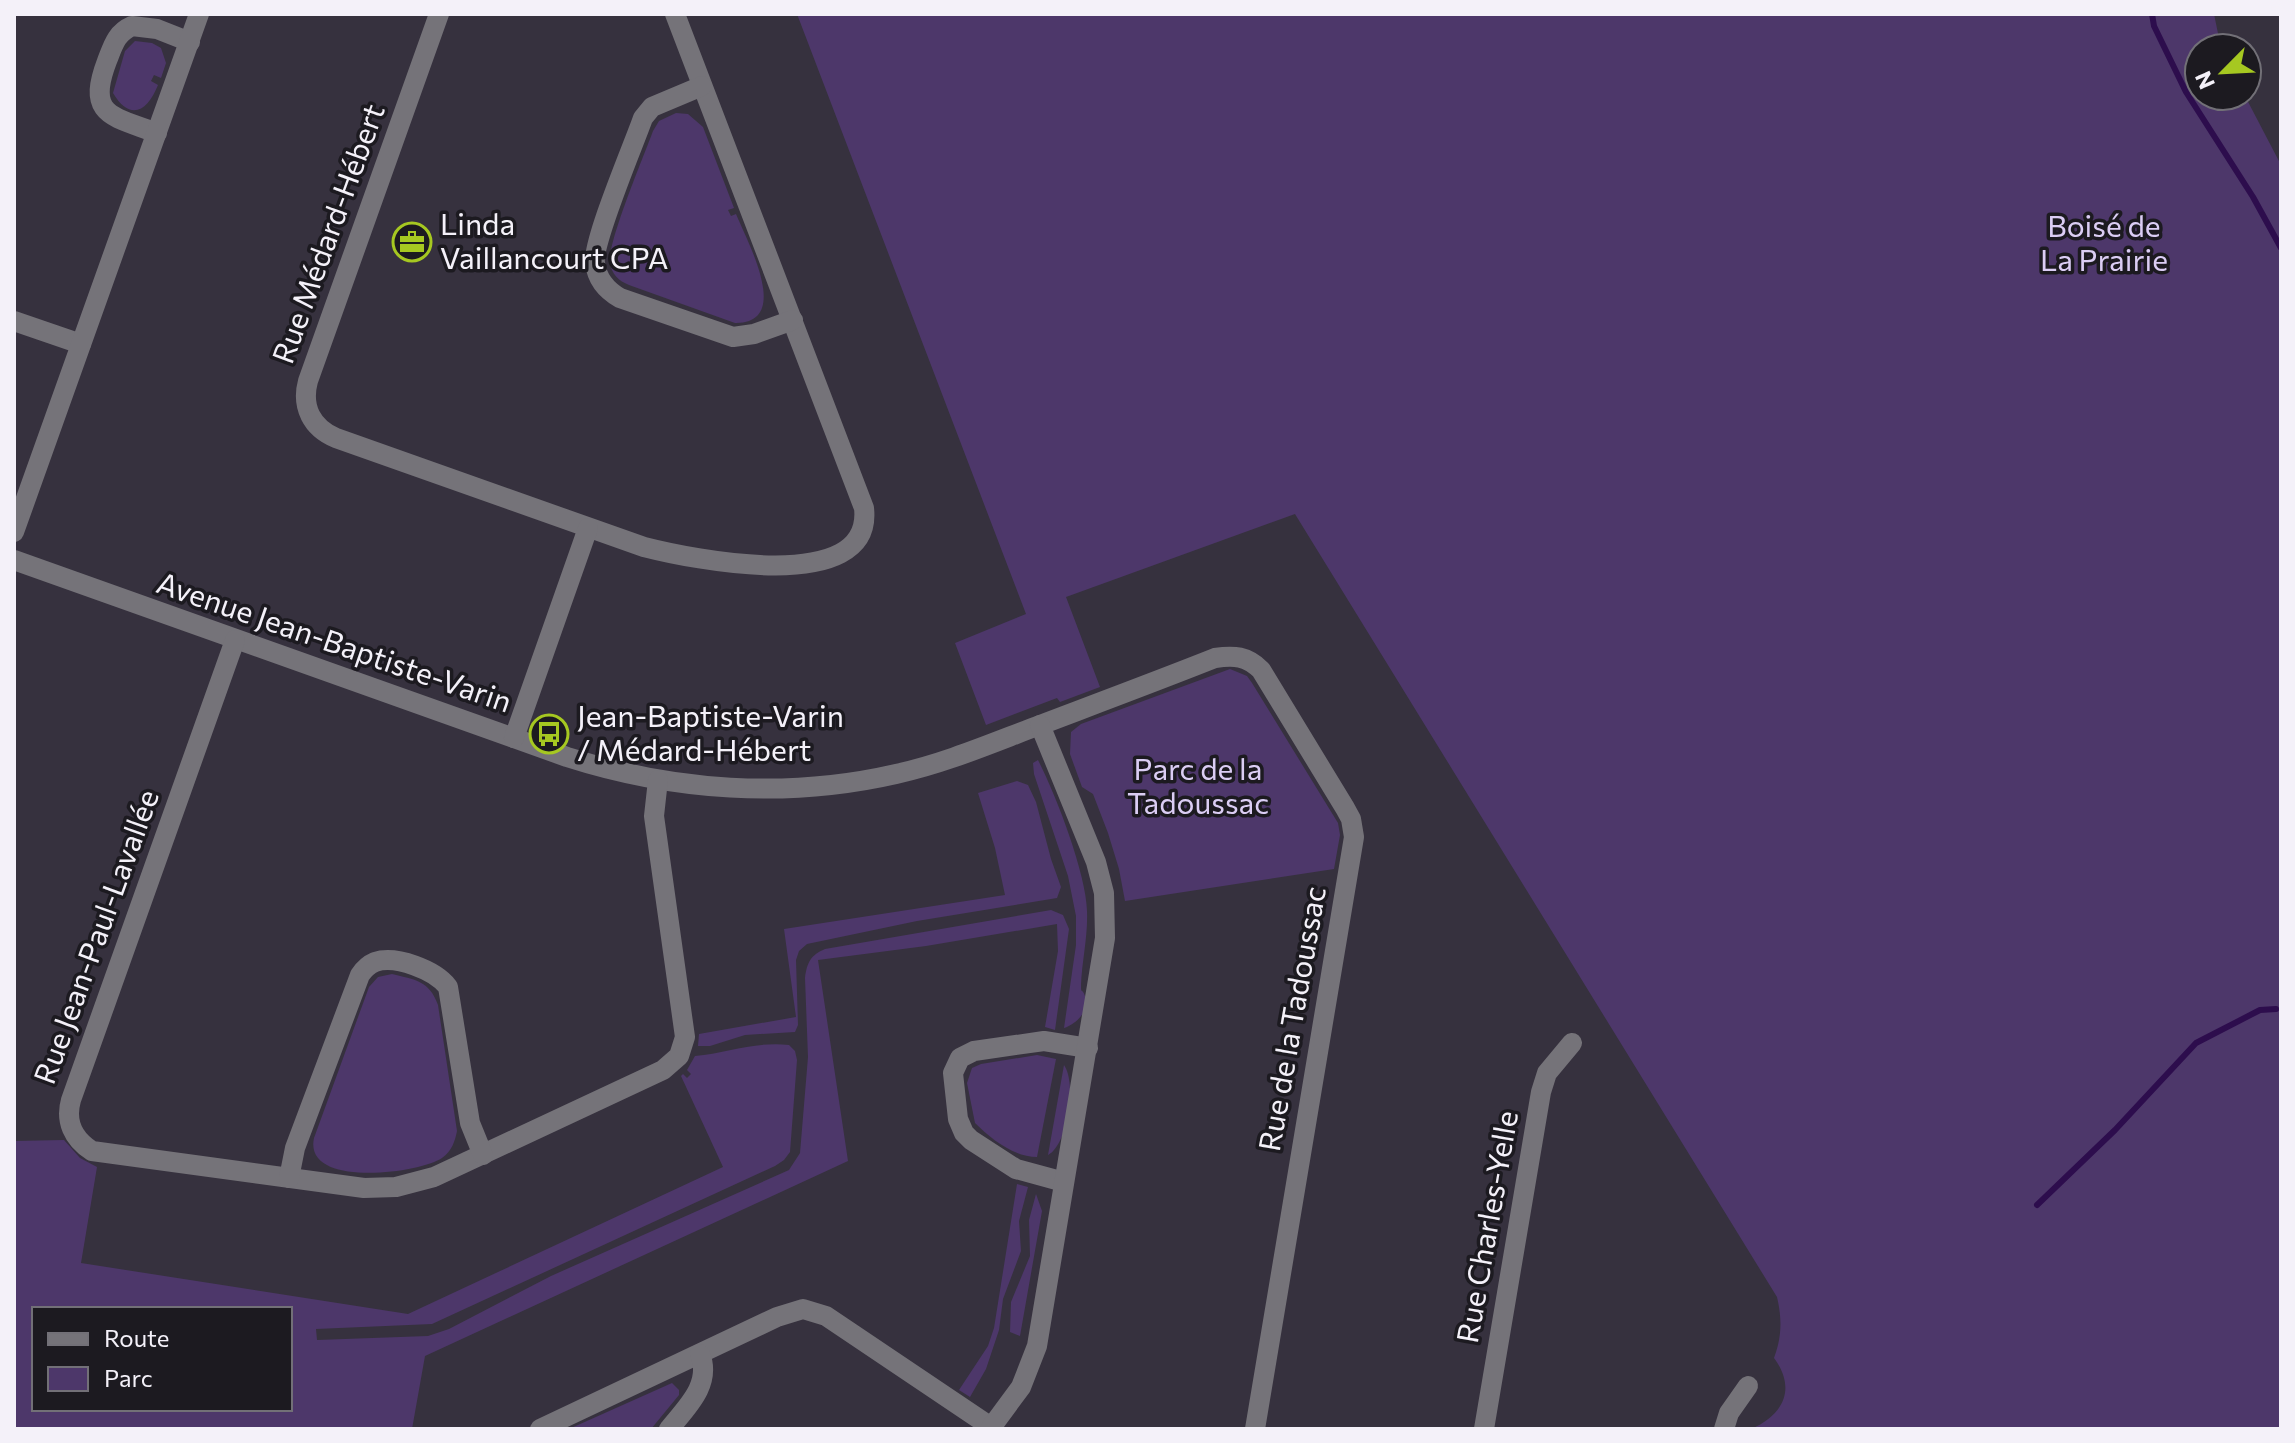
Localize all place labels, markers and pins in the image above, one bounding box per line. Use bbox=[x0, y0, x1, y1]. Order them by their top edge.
place label: Linda Vaillancourt CPA bbox=[440, 204, 669, 275]
office icon: Linda Vaillancourt CPA bbox=[391, 221, 433, 263]
place label: Jean-Baptiste-Varin / Médard-Hébert bbox=[577, 696, 844, 767]
bus stop icon: Jean-Baptiste-Varin / Médard-Hébert bbox=[528, 713, 570, 755]

